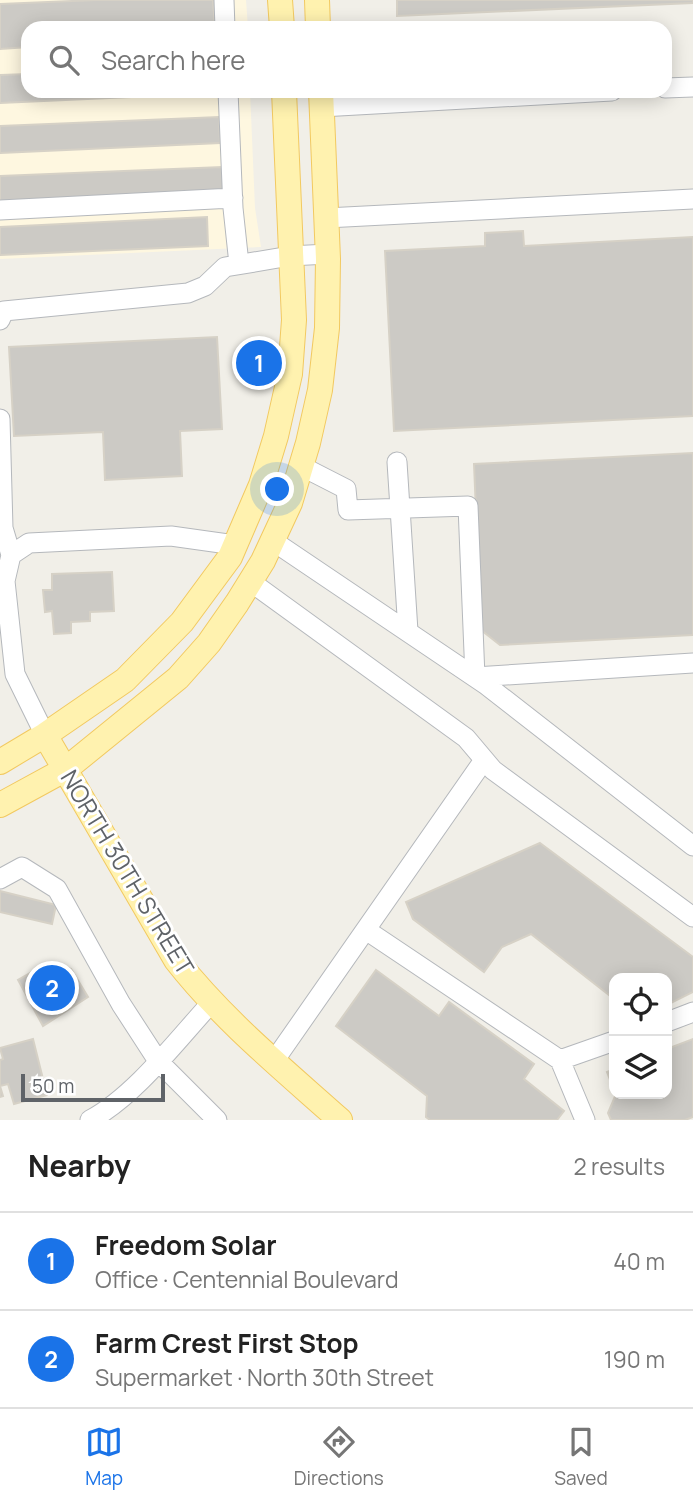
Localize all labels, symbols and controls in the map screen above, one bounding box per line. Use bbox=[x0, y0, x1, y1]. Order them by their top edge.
search box bbox=[21, 21, 672, 98]
icon: search bbox=[45, 41, 83, 79]
text: Search here bbox=[101, 42, 246, 78]
pin: 1 bbox=[236, 337, 282, 389]
your location bbox=[260, 472, 294, 506]
street label: NORTH 30TH STREET bbox=[54, 763, 203, 981]
pin: 2 bbox=[29, 962, 75, 1014]
map controls bbox=[609, 973, 672, 1099]
button: locate bbox=[609, 973, 672, 1036]
button: layers bbox=[609, 1036, 672, 1099]
scale bar bbox=[21, 1071, 164, 1103]
text: 50 m bbox=[32, 1073, 74, 1099]
text: Nearby bbox=[28, 1145, 131, 1186]
text: 2 results bbox=[573, 1150, 665, 1182]
text: Freedom Solar bbox=[95, 1227, 277, 1263]
text: 1 bbox=[46, 1245, 56, 1277]
text: 40 m bbox=[613, 1245, 665, 1277]
text: Office · Centennial Boulevard bbox=[95, 1263, 399, 1295]
text: Farm Crest First Stop bbox=[95, 1325, 359, 1361]
text: 2 bbox=[44, 1343, 58, 1375]
text: 190 m bbox=[604, 1343, 665, 1375]
text: Supermarket · North 30th Street bbox=[95, 1361, 434, 1393]
tab: Map bbox=[85, 1423, 123, 1491]
tab: Directions bbox=[294, 1423, 384, 1491]
tab: Saved bbox=[554, 1423, 608, 1491]

